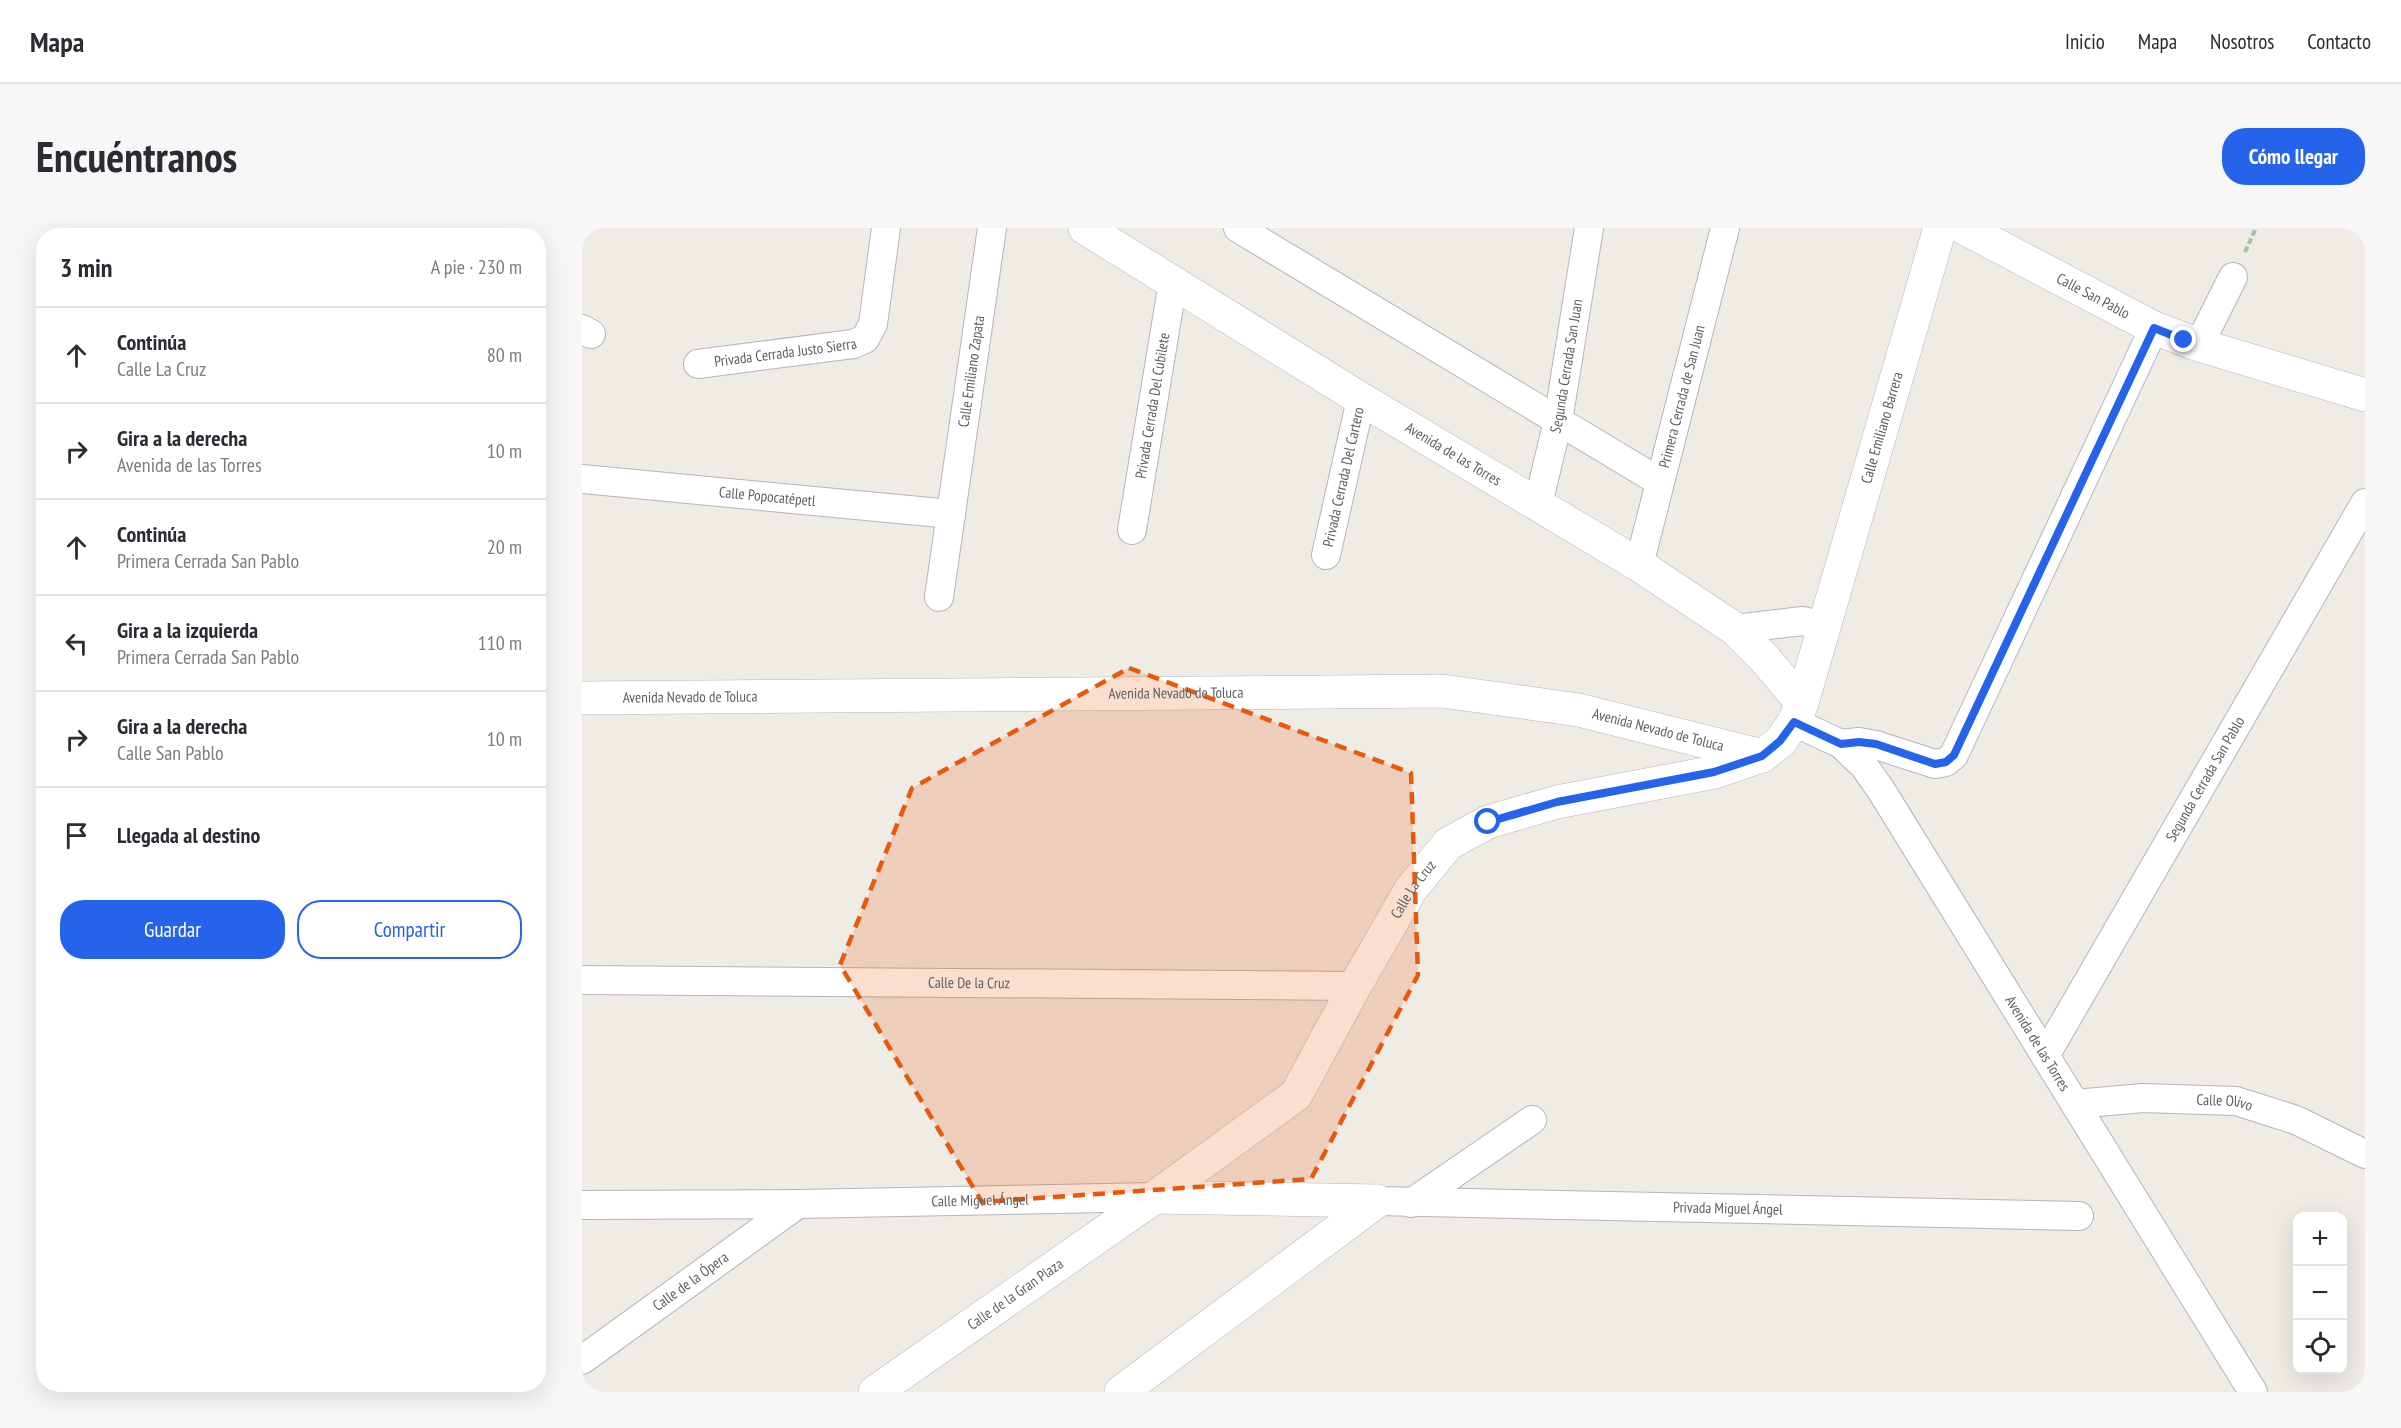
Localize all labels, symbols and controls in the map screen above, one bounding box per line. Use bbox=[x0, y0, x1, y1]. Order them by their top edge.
text: Mapa bbox=[30, 23, 84, 60]
text: Inicio bbox=[2065, 28, 2105, 55]
text: Mapa bbox=[2138, 28, 2177, 55]
text: Nosotros bbox=[2210, 28, 2274, 55]
text: Contacto bbox=[2307, 28, 2371, 55]
button: Cómo llegar bbox=[2222, 128, 2365, 185]
text: Encuéntranos bbox=[36, 129, 237, 184]
text: 3 min bbox=[60, 251, 113, 284]
text: A pie · 230 m bbox=[431, 254, 522, 280]
street label: Calle San Pablo bbox=[2054, 268, 2133, 323]
street label: Segunda Cerrada San Juan bbox=[1545, 298, 1586, 435]
street label: Calle Emiliano Zapata bbox=[954, 314, 988, 428]
street label: Primera Cerrada de San Juan bbox=[1654, 323, 1709, 470]
route end bbox=[2170, 326, 2196, 352]
text: Continúa bbox=[117, 328, 186, 356]
street label: Privada Cerrada Del Cubilete bbox=[1131, 331, 1173, 480]
street label: Privada Cerrada Justo Sierra bbox=[713, 334, 859, 371]
icon: ahead bbox=[60, 339, 93, 372]
text: 80 m bbox=[487, 342, 522, 368]
text: Calle La Cruz bbox=[117, 356, 206, 382]
street label: Calle Emiliano Barrera bbox=[1856, 369, 1907, 486]
street label: Privada Cerrada Del Cartero bbox=[1318, 405, 1368, 549]
street label: Avenida de las Torres bbox=[1402, 418, 1505, 490]
text: Gira a la derecha bbox=[117, 424, 247, 452]
icon: right bbox=[60, 435, 93, 468]
text: 10 m bbox=[487, 438, 522, 464]
text: Avenida de las Torres bbox=[117, 452, 262, 478]
street label: Calle Popocatépetl bbox=[718, 482, 817, 510]
text: Continúa bbox=[117, 520, 186, 548]
icon: ahead bbox=[60, 531, 93, 564]
text: 20 m bbox=[487, 534, 522, 560]
text: Primera Cerrada San Pablo bbox=[117, 548, 299, 574]
text: Gira a la izquierda bbox=[117, 616, 258, 644]
icon: left bbox=[60, 627, 93, 660]
text: 110 m bbox=[478, 630, 522, 656]
text: Primera Cerrada San Pablo bbox=[117, 644, 299, 670]
street label: Avenida Nevado de Toluca bbox=[1108, 683, 1243, 703]
street label: Avenida Nevado de Toluca bbox=[623, 687, 757, 707]
street label: Avenida Nevado de Toluca bbox=[1591, 704, 1726, 755]
text: Gira a la derecha bbox=[117, 712, 247, 740]
street label: Segunda Cerrada San Pablo bbox=[2161, 713, 2249, 845]
icon: right bbox=[60, 723, 93, 756]
text: 10 m bbox=[487, 726, 522, 752]
text: Calle San Pablo bbox=[117, 740, 224, 766]
route start bbox=[1474, 808, 1500, 834]
icon: arrive bbox=[60, 819, 93, 852]
text: Llegada al destino bbox=[117, 821, 260, 849]
street label: Calle La Cruz bbox=[1386, 856, 1440, 922]
button: Guardar bbox=[60, 900, 285, 959]
button: Compartir bbox=[297, 900, 522, 959]
street label: Calle De la Cruz bbox=[928, 973, 1010, 992]
street label: Avenida de las Torres bbox=[2001, 992, 2075, 1094]
street label: Calle Olivo bbox=[2196, 1090, 2255, 1115]
street label: Calle Miguel Ángel bbox=[931, 1189, 1029, 1210]
street label: Privada Miguel Ángel bbox=[1673, 1197, 1783, 1219]
map controls bbox=[2293, 1212, 2347, 1374]
button: + bbox=[2293, 1212, 2347, 1266]
street label: Calle de la Ópera bbox=[649, 1247, 732, 1315]
street label: Calle de la Gran Plaza bbox=[963, 1254, 1067, 1334]
button: − bbox=[2293, 1266, 2347, 1320]
button: locate bbox=[2293, 1320, 2347, 1374]

